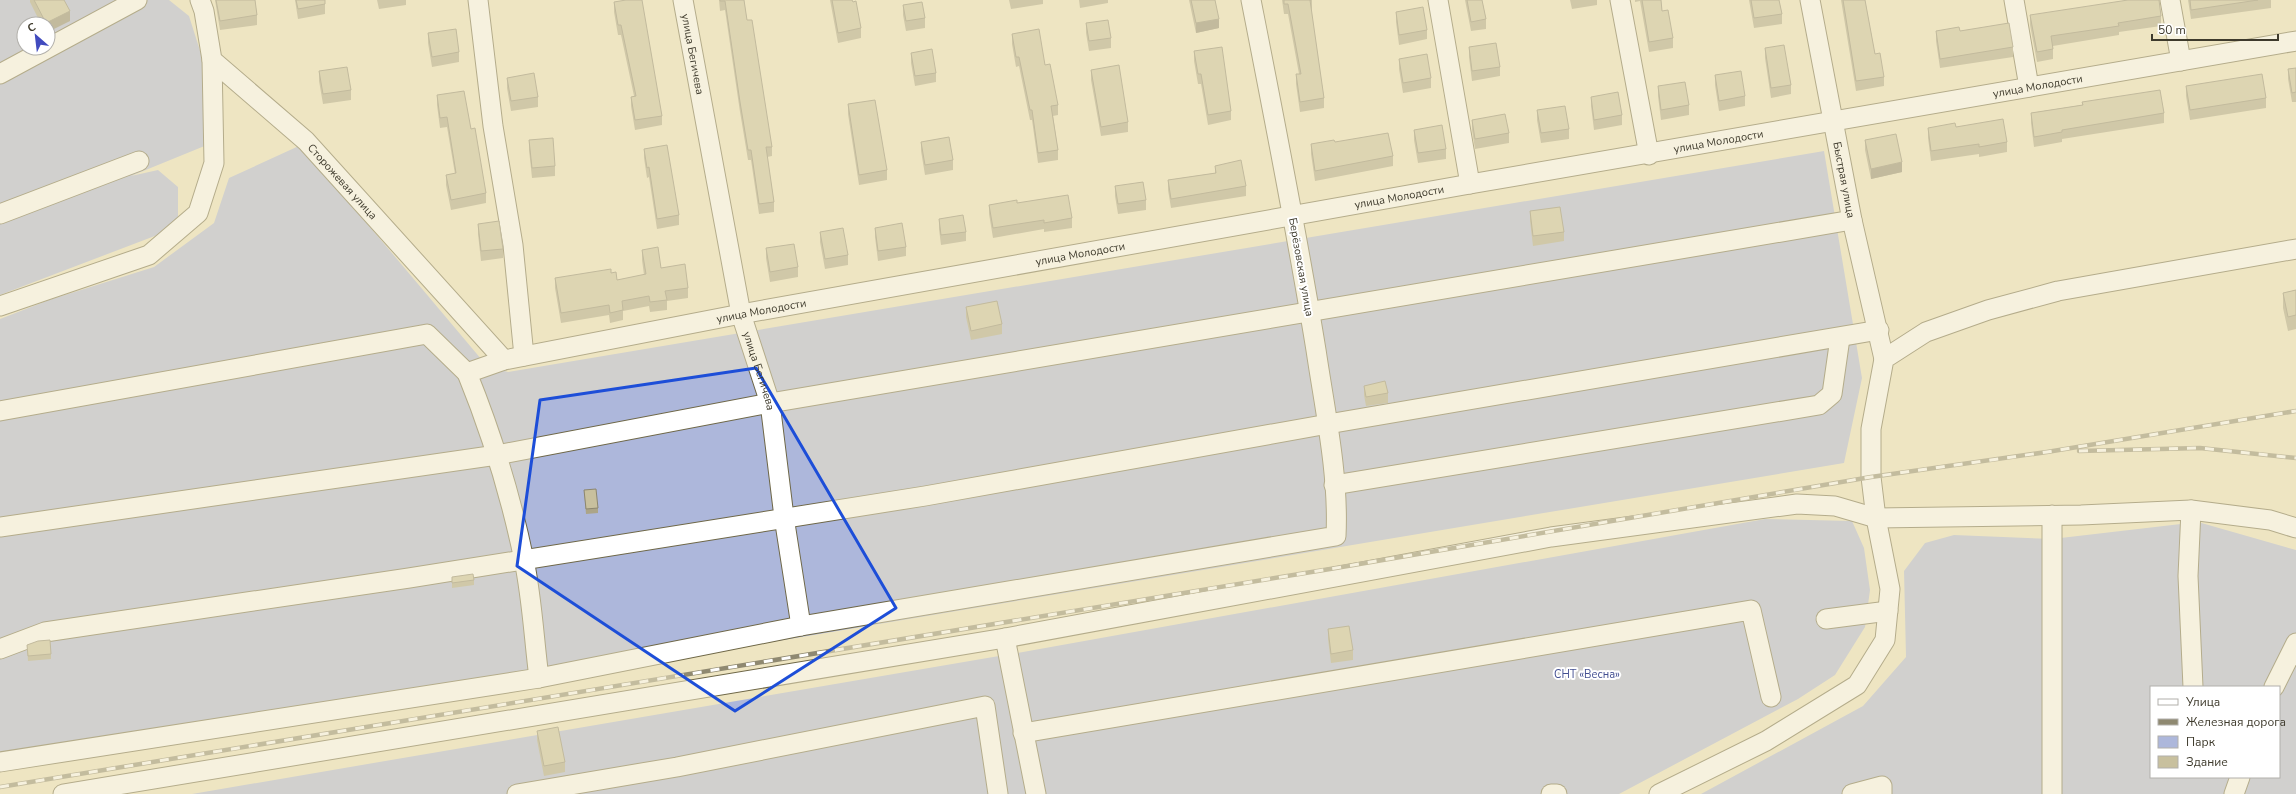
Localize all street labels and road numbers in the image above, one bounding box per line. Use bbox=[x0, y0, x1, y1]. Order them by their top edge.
street label: улица Бегичева bbox=[678, 12, 708, 96]
street label: улица Молодости bbox=[1992, 71, 2084, 101]
street label: улица Молодости bbox=[1672, 126, 1764, 156]
street label: Сторожевая улица bbox=[304, 140, 381, 223]
street label: Быстрая улица bbox=[1830, 140, 1859, 219]
street label: улица Молодости bbox=[1353, 181, 1445, 212]
street label: Берёзовская улица bbox=[1285, 217, 1317, 317]
street label: улица Молодости bbox=[1034, 238, 1126, 269]
street label: улица Молодости bbox=[715, 295, 807, 326]
street label: улица Бегичева bbox=[740, 329, 778, 411]

